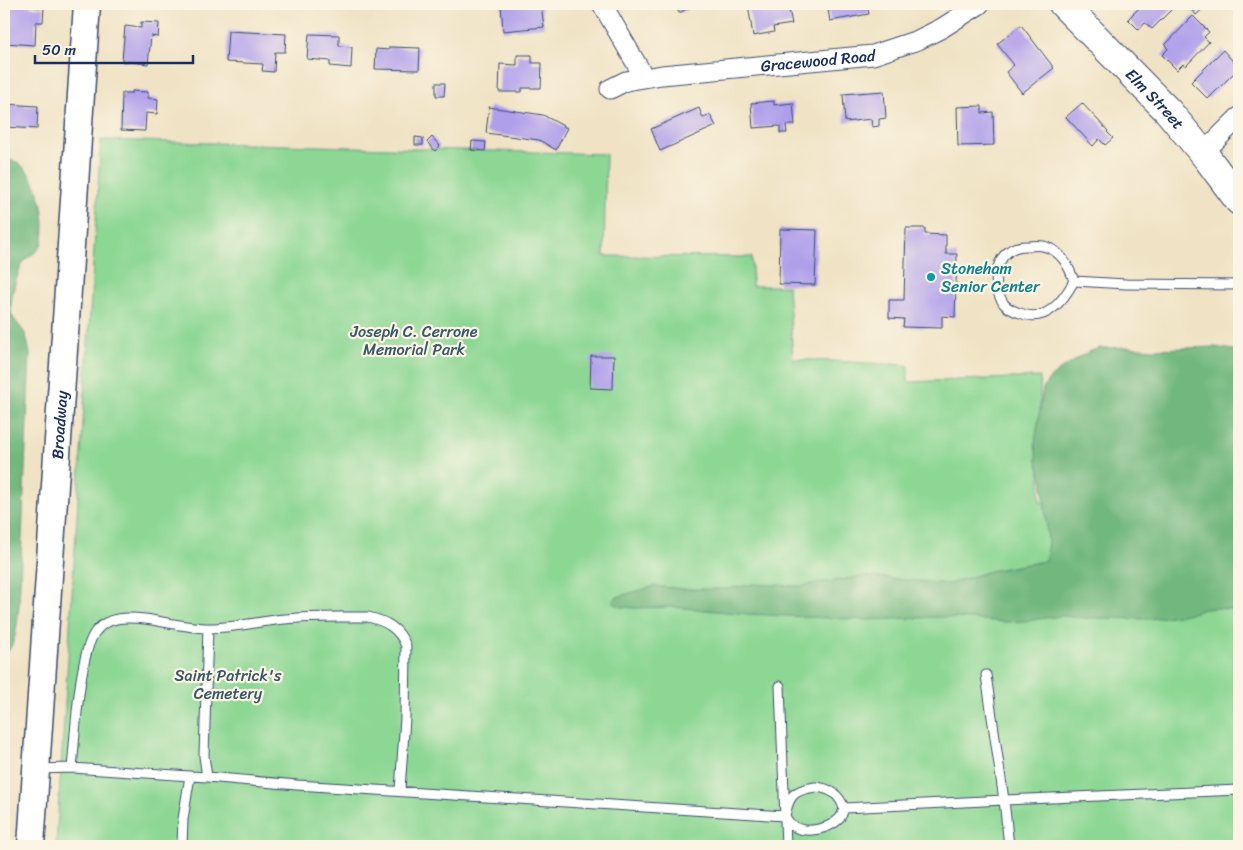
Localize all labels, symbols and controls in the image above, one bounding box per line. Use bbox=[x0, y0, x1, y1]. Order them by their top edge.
scale bar bbox=[35, 32, 192, 64]
text: 50 m bbox=[42, 37, 77, 63]
street label: Gracewood Road bbox=[759, 41, 878, 81]
street label: Elm Street bbox=[1118, 61, 1192, 136]
place label: Stoneham Senior Center bbox=[941, 254, 1041, 301]
marker: Stoneham Senior Center bbox=[925, 271, 937, 283]
park label: Joseph C. Cerrone Memorial Park bbox=[349, 317, 478, 364]
street label: Broadway bbox=[43, 389, 76, 460]
park label: Saint Patrick's Cemetery bbox=[175, 661, 282, 708]

